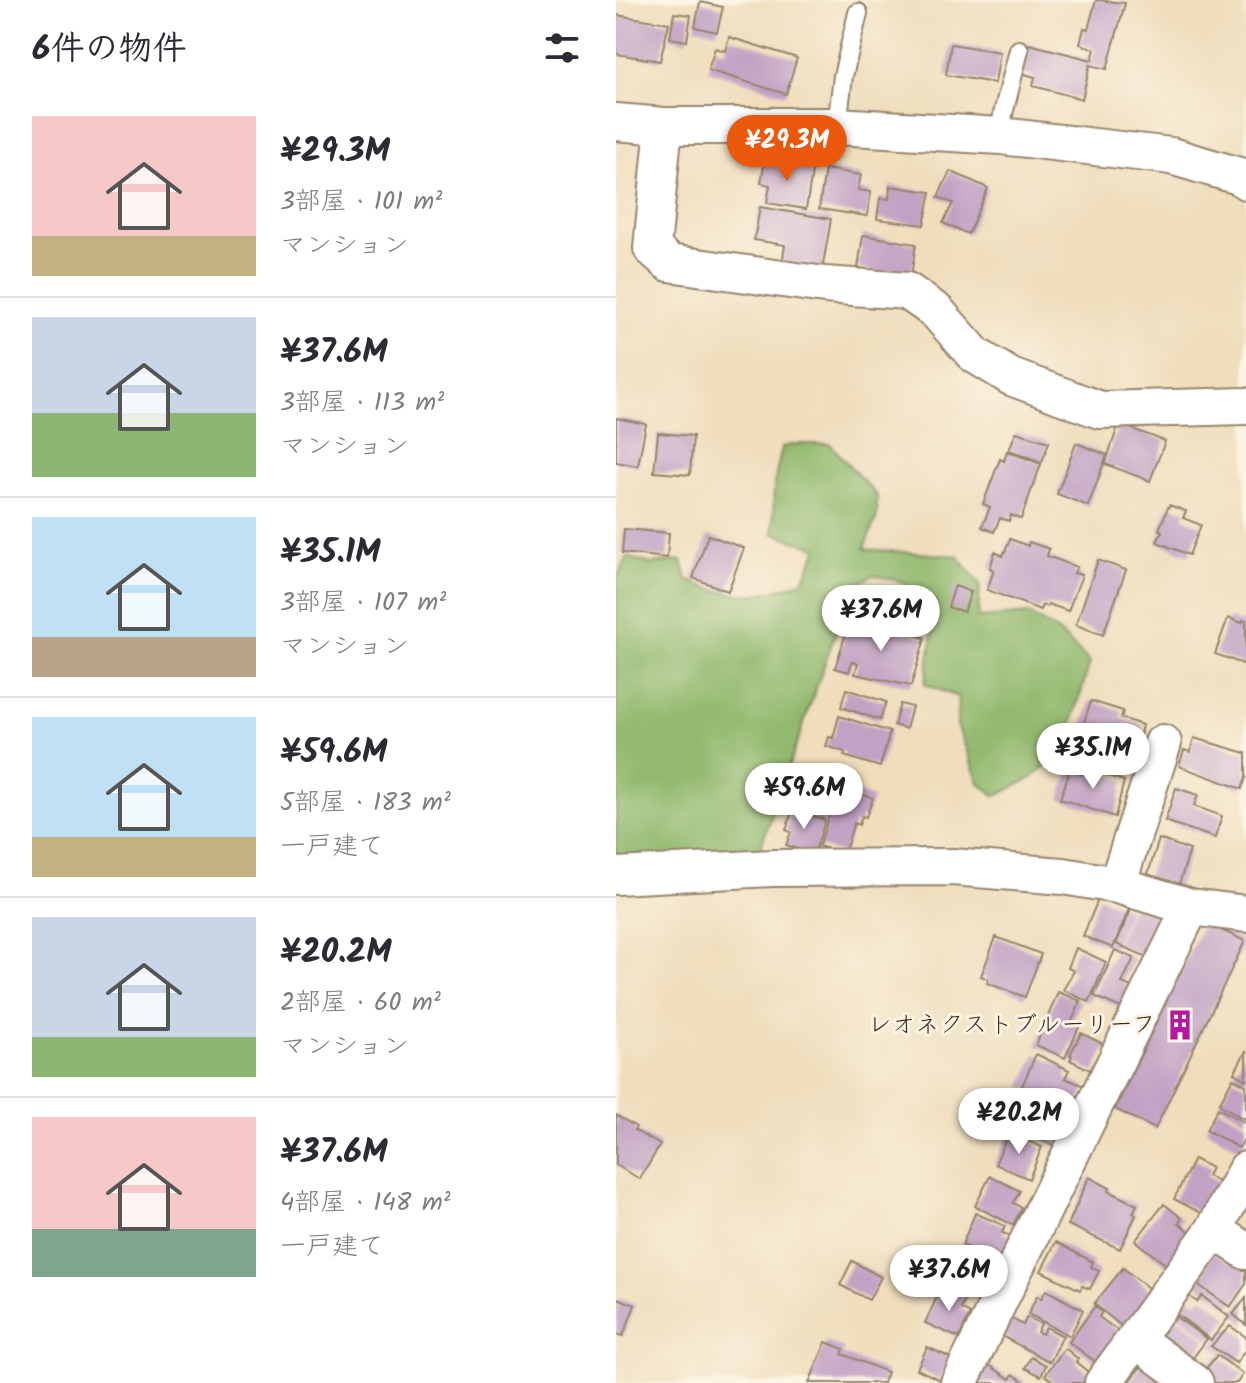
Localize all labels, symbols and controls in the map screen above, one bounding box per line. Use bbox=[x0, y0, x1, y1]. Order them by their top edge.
text: 6件の物件 bbox=[32, 23, 186, 77]
icon: filters bbox=[540, 26, 584, 70]
pin: ¥29.3M bbox=[722, 115, 852, 183]
text: ¥29.3M bbox=[745, 120, 829, 162]
text: ¥29.3M bbox=[280, 125, 390, 179]
icon: home bbox=[96, 148, 192, 244]
text: 3部屋 · 101 m² bbox=[280, 181, 442, 223]
text: マンション bbox=[280, 225, 409, 267]
text: ¥37.6M bbox=[280, 326, 388, 380]
icon: home bbox=[96, 349, 192, 445]
text: 3部屋 · 113 m² bbox=[280, 382, 444, 424]
text: マンション bbox=[280, 426, 409, 468]
text: ¥35.1M bbox=[280, 526, 381, 580]
icon: home bbox=[96, 549, 192, 645]
text: 3部屋 · 107 m² bbox=[280, 582, 446, 624]
pin: ¥37.6M bbox=[816, 585, 946, 653]
text: ¥37.6M bbox=[840, 590, 922, 632]
text: マンション bbox=[280, 626, 409, 668]
pin: ¥35.1M bbox=[1028, 723, 1158, 791]
text: ¥59.6M bbox=[280, 726, 388, 780]
text: ¥35.1M bbox=[1054, 728, 1132, 770]
icon: home bbox=[96, 749, 192, 845]
pin: ¥59.6M bbox=[739, 763, 869, 831]
text: ¥59.6M bbox=[763, 768, 845, 810]
text: 5部屋 · 183 m² bbox=[280, 782, 451, 824]
text: 一戸建て bbox=[280, 826, 384, 868]
text: ¥20.2M bbox=[280, 926, 392, 980]
icon: home bbox=[96, 949, 192, 1045]
text: 2部屋 · 60 m² bbox=[280, 982, 441, 1024]
place label: レオネクストブルーリーフ bbox=[868, 1006, 1156, 1045]
building icon: レオネクストブルーリーフ bbox=[1163, 1008, 1197, 1042]
text: マンション bbox=[280, 1026, 409, 1068]
pin: ¥20.2M bbox=[954, 1088, 1084, 1156]
text: ¥20.2M bbox=[976, 1093, 1062, 1135]
text: ¥37.6M bbox=[280, 1126, 388, 1180]
icon: home bbox=[96, 1149, 192, 1245]
text: 4部屋 · 148 m² bbox=[280, 1182, 451, 1224]
text: 一戸建て bbox=[280, 1226, 384, 1268]
pin: ¥37.6M bbox=[884, 1245, 1014, 1313]
text: ¥37.6M bbox=[908, 1250, 990, 1292]

